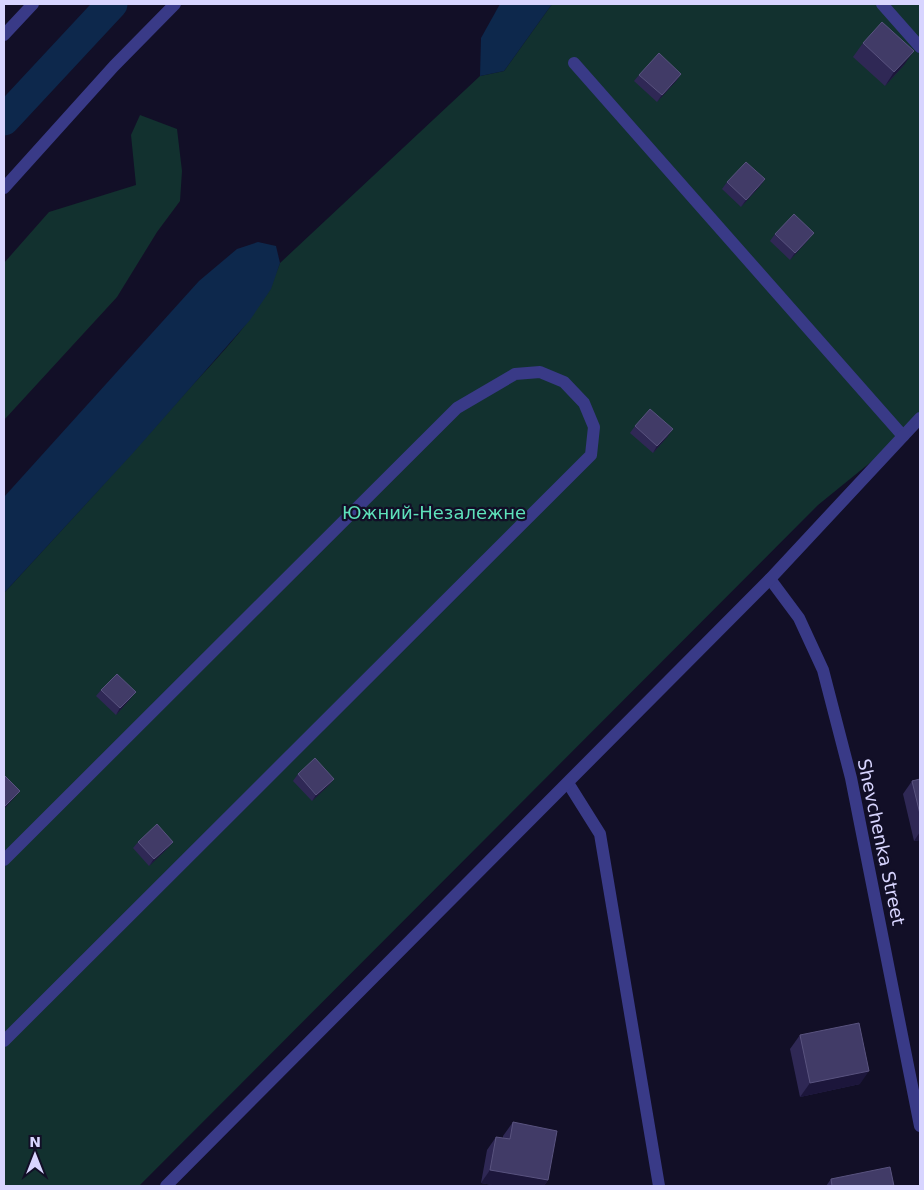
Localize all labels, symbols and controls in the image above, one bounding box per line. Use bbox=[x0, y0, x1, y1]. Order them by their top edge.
park label: Южний-Незалежне bbox=[342, 502, 526, 523]
street label: Shevchenka Street bbox=[854, 757, 909, 927]
north arrow bbox=[10, 1130, 60, 1180]
text: N bbox=[29, 1134, 41, 1150]

